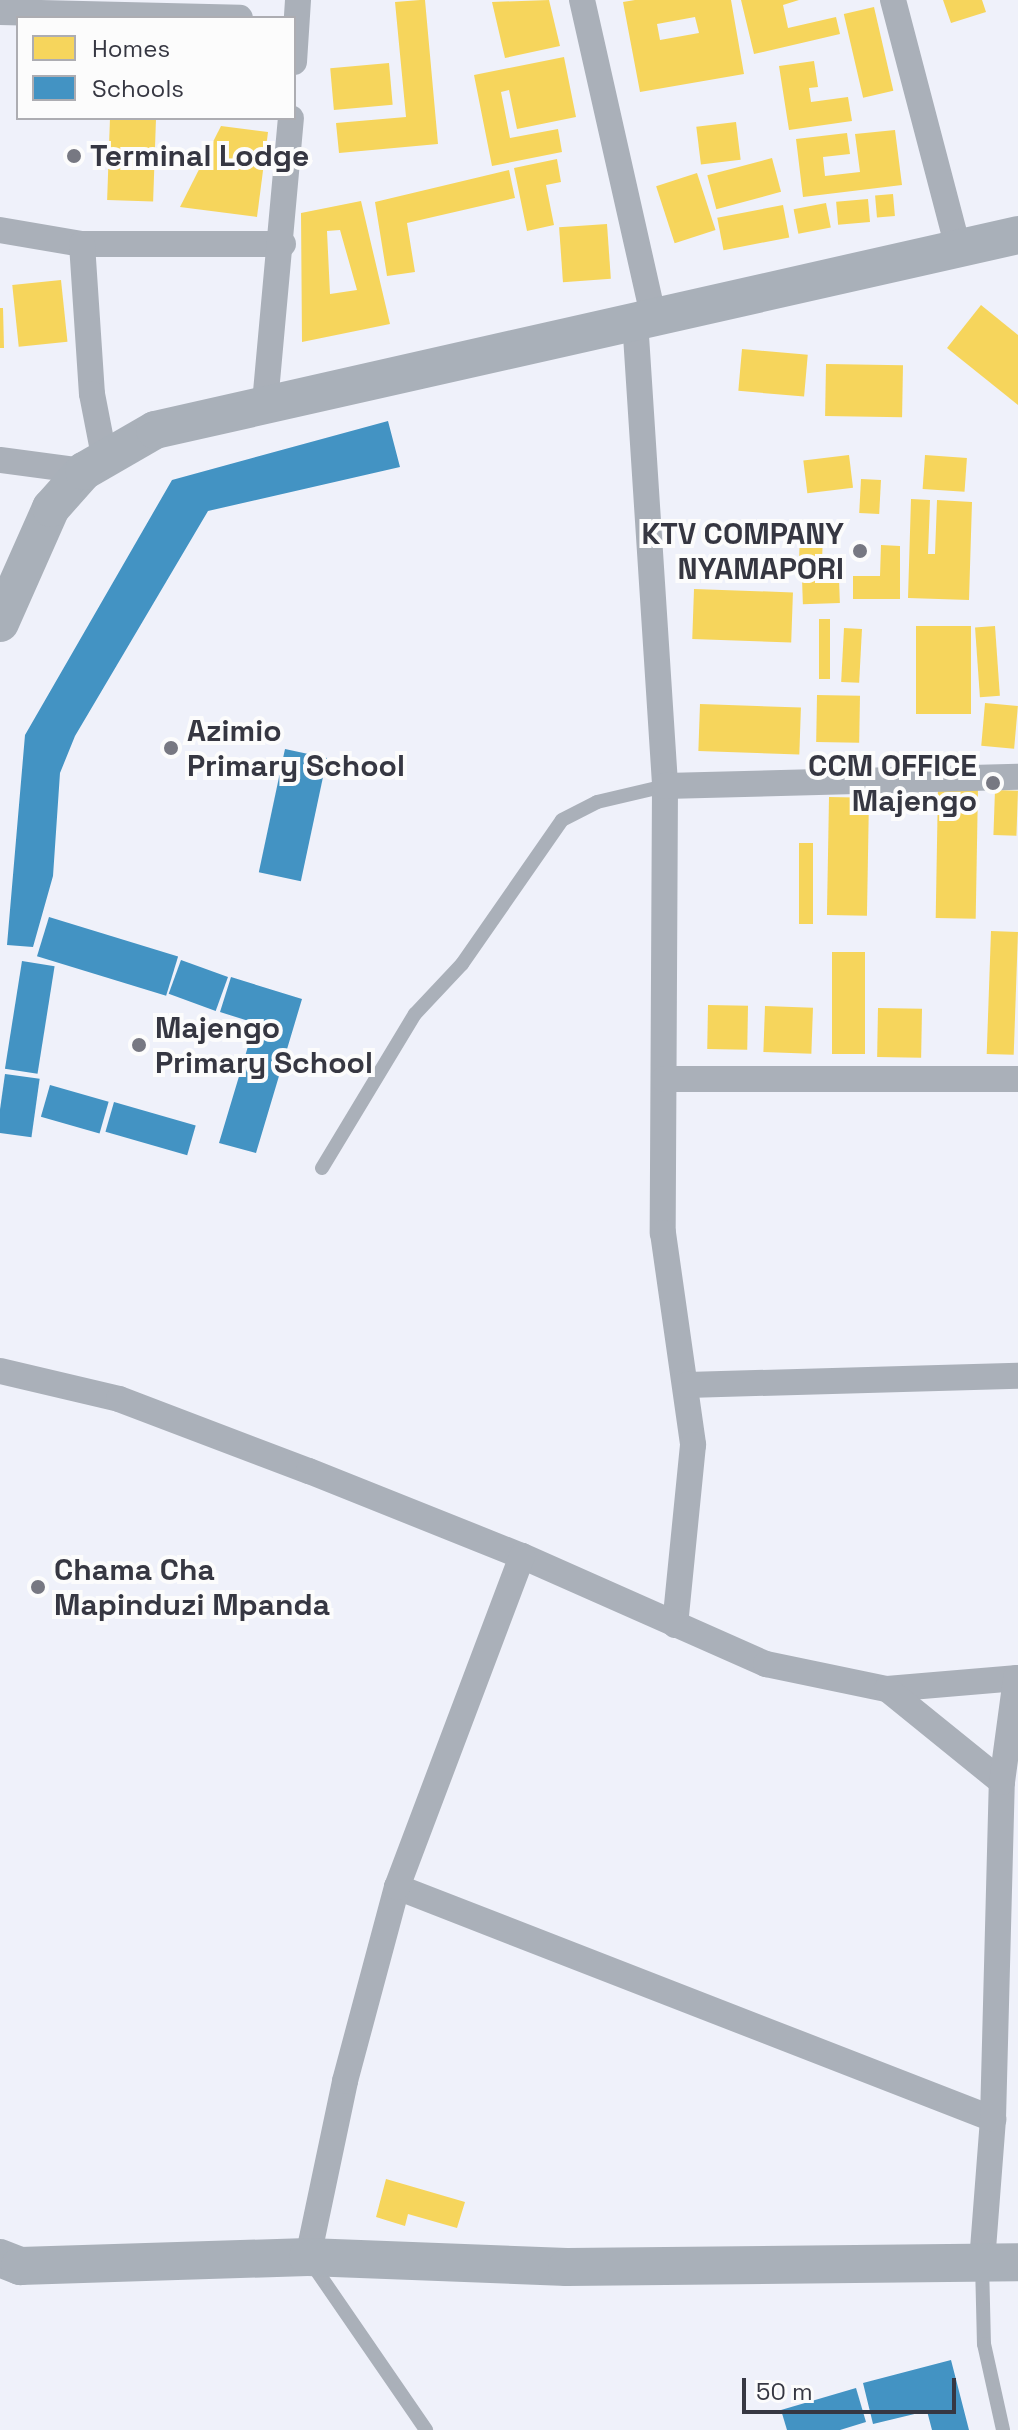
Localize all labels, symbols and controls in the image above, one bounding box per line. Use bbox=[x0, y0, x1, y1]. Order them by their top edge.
legend bbox=[16, 16, 296, 120]
text: Homes bbox=[92, 33, 170, 64]
text: Schools bbox=[92, 73, 184, 104]
place label: Terminal Lodge bbox=[90, 138, 309, 174]
marker: Terminal Lodge bbox=[65, 147, 83, 165]
place label: KTV COMPANY NYAMAPORI bbox=[641, 516, 844, 586]
marker: KTV COMPANY NYAMAPORI bbox=[851, 542, 869, 560]
place label: Azimio Primary School bbox=[187, 713, 405, 784]
marker: Azimio Primary School bbox=[162, 739, 180, 757]
place label: CCM OFFICE Majengo bbox=[808, 748, 977, 818]
marker: CCM OFFICE Majengo bbox=[984, 774, 1002, 792]
place label: Majengo Primary School bbox=[155, 1010, 373, 1080]
marker: Majengo Primary School bbox=[130, 1036, 148, 1054]
place label: Chama Cha Mapinduzi Mpanda bbox=[54, 1552, 330, 1622]
marker: Chama Cha Mapinduzi Mpanda bbox=[29, 1578, 47, 1596]
scale bar bbox=[746, 2362, 960, 2412]
text: 50 m bbox=[756, 2376, 813, 2407]

